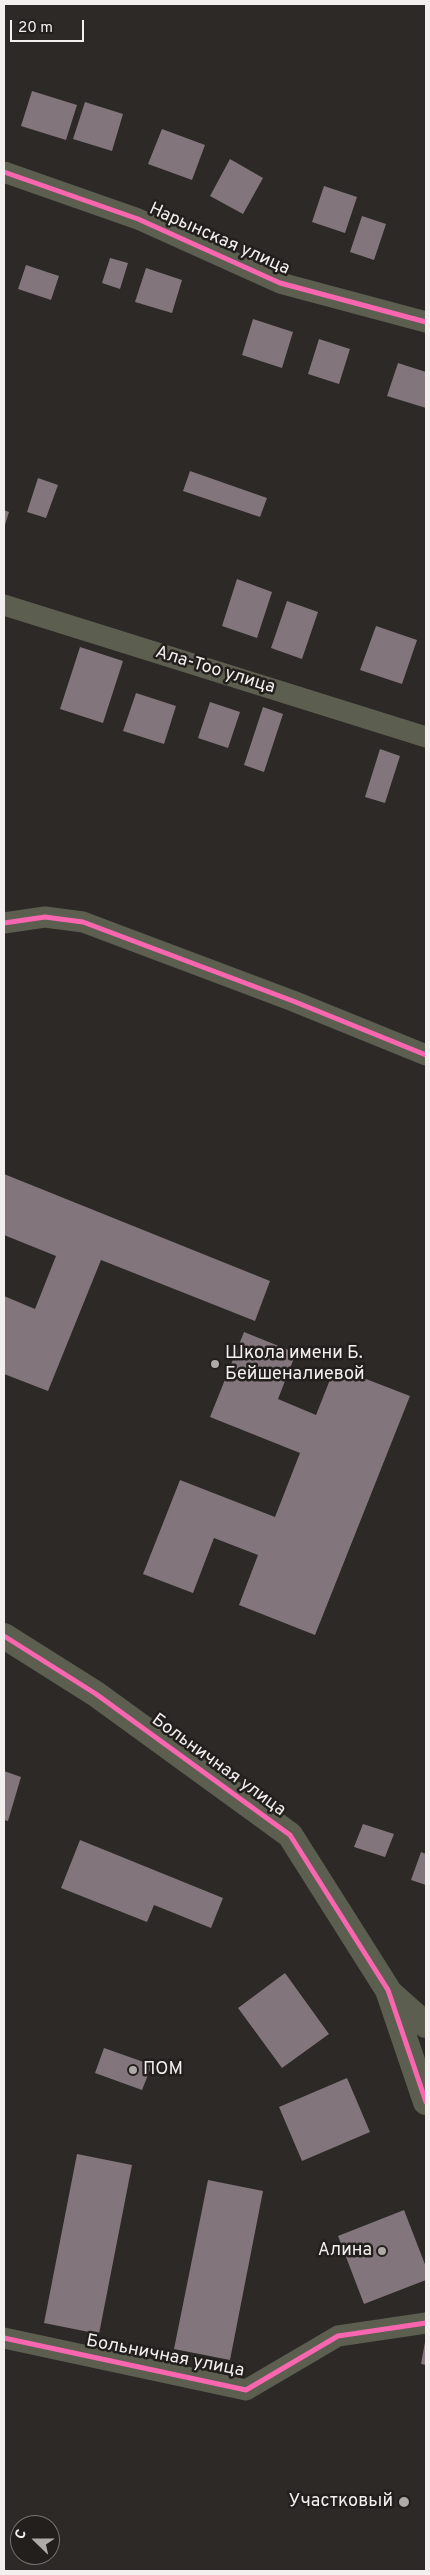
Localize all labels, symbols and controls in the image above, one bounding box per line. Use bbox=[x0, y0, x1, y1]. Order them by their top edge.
scale bar bbox=[12, 10, 86, 42]
text: 20 m bbox=[18, 19, 53, 38]
street label: Нарынская улица bbox=[145, 199, 293, 281]
street label: Ала-Тоо улица bbox=[152, 643, 278, 699]
place label: Школа имени Б. Бейшеналиевой bbox=[225, 1343, 365, 1386]
marker: Школа имени Б. Бейшеналиевой bbox=[209, 1358, 221, 1370]
street label: Больничная улица bbox=[147, 1710, 289, 1822]
place label: ПОМ bbox=[143, 2059, 183, 2081]
marker: ПОМ bbox=[127, 2064, 139, 2076]
place label: Алина bbox=[318, 2240, 372, 2262]
marker: Алина bbox=[376, 2245, 388, 2257]
street label: Больничная улица bbox=[84, 2331, 246, 2383]
place label: Участковый bbox=[288, 2491, 393, 2513]
marker: Участковый bbox=[397, 2495, 411, 2509]
north arrow bbox=[10, 2515, 60, 2565]
text: С bbox=[12, 2527, 31, 2542]

